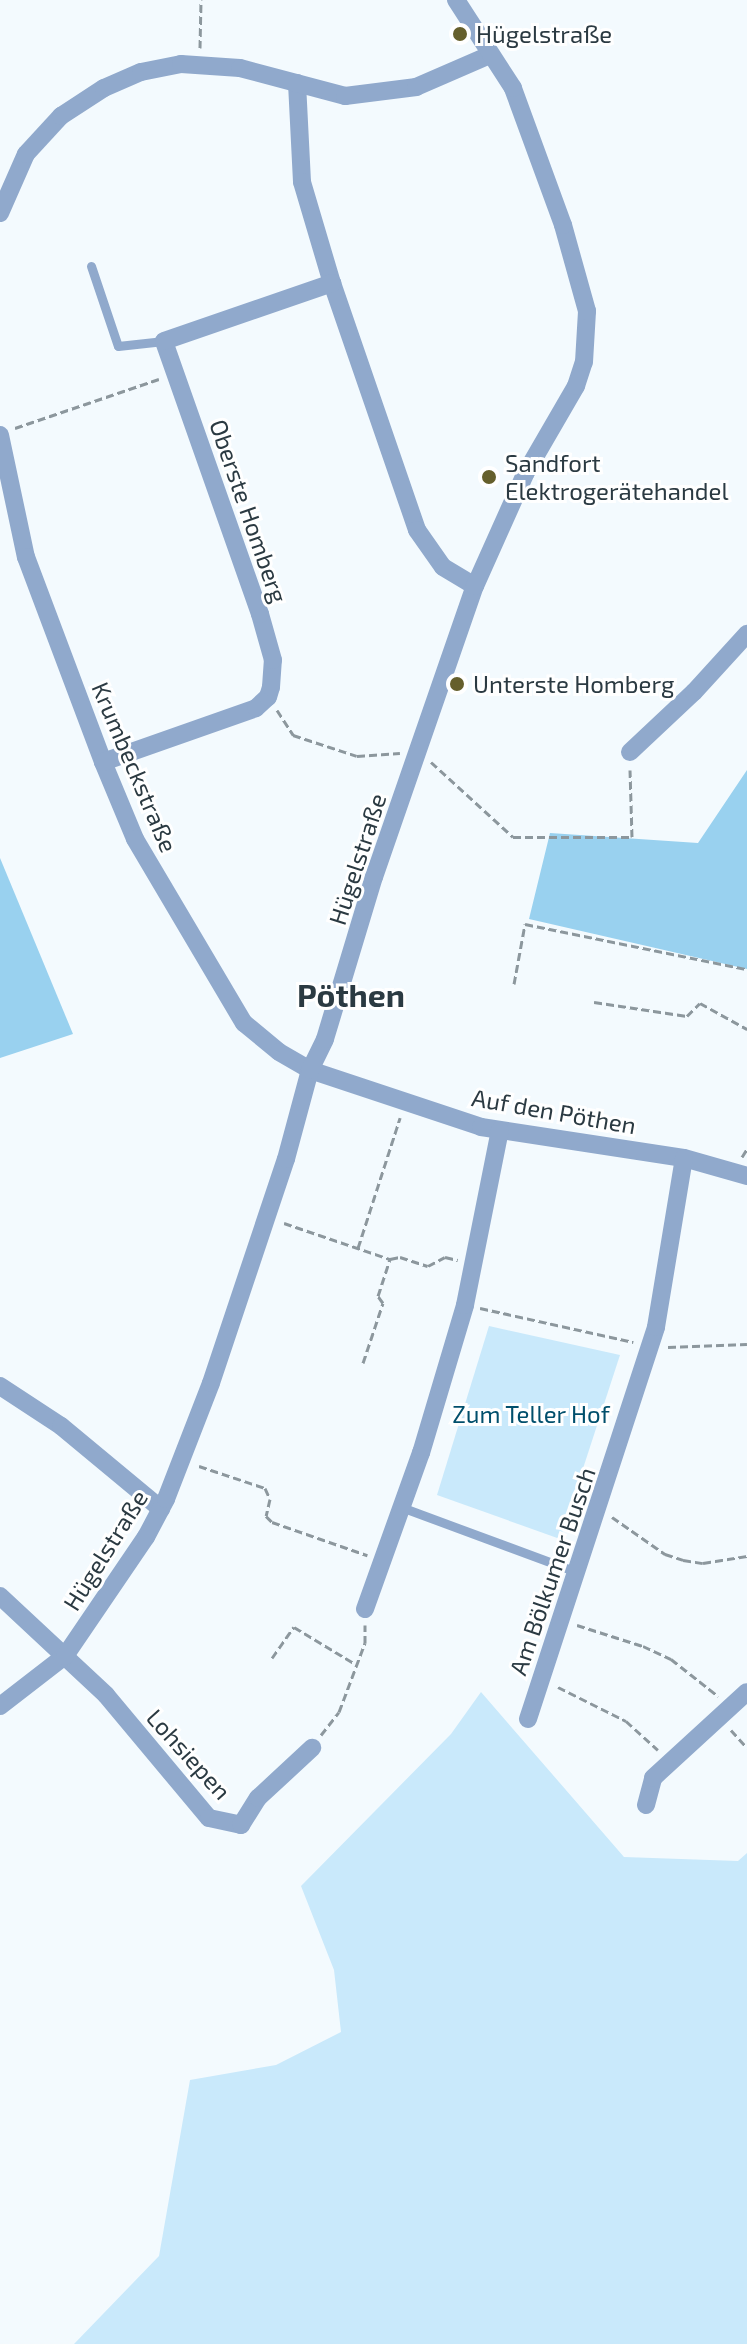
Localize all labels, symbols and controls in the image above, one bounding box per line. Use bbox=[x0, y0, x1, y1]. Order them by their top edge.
place label: Hügelstraße bbox=[476, 20, 612, 48]
marker: Hügelstraße bbox=[451, 25, 469, 43]
street label: Oberste Homberg bbox=[204, 416, 294, 606]
place label: Sandfort Elektrogerätehandel bbox=[505, 449, 729, 505]
marker: Sandfort Elektrogerätehandel bbox=[480, 468, 498, 486]
place label: Unterste Homberg bbox=[473, 670, 674, 698]
marker: Unterste Homberg bbox=[448, 675, 466, 693]
street label: Krumbeckstraße bbox=[86, 677, 184, 857]
street label: Hügelstraße bbox=[322, 790, 392, 928]
district label: Pöthen bbox=[297, 975, 405, 1013]
street label: Auf den Pöthen bbox=[469, 1082, 639, 1140]
park label: Zum Teller Hof bbox=[452, 1400, 610, 1428]
street label: Am Bölkumer Busch bbox=[503, 1463, 601, 1679]
street label: Hügelstraße bbox=[57, 1485, 153, 1615]
street label: Lohsiepen bbox=[141, 1703, 237, 1805]

